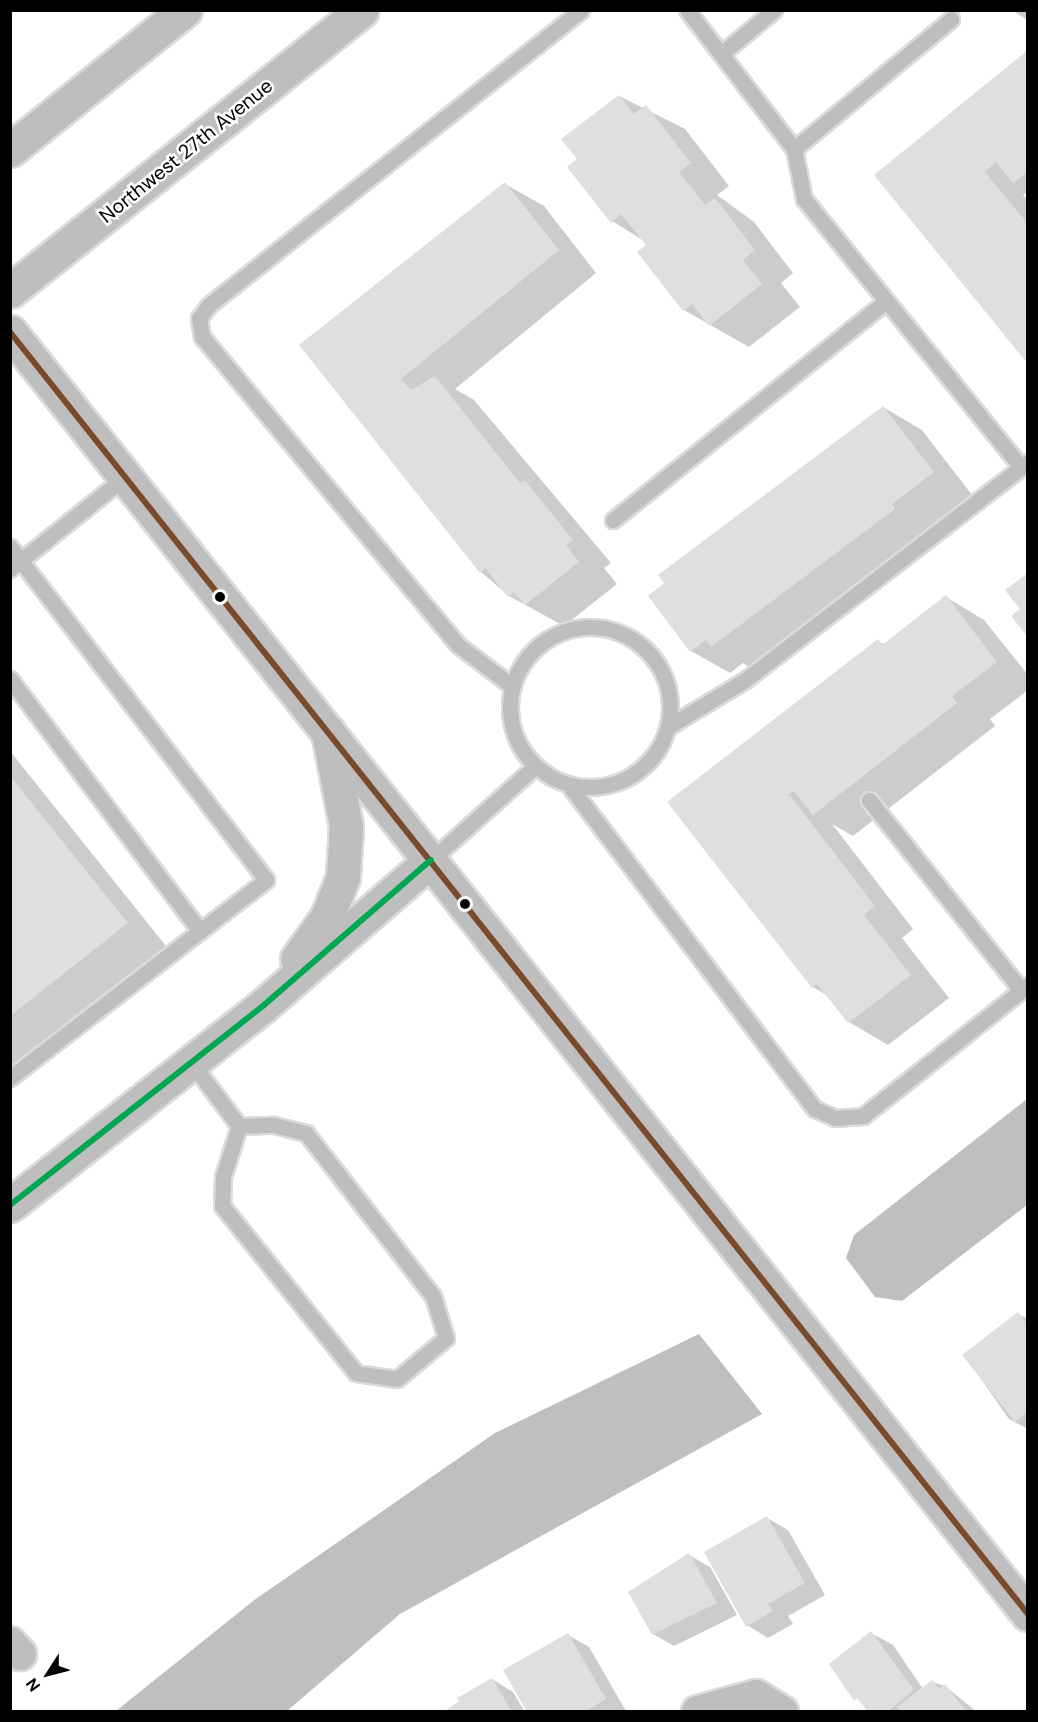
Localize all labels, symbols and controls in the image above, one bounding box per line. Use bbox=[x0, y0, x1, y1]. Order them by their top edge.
street label: Northwest 27th Avenue bbox=[95, 74, 277, 228]
unlabelled marker bbox=[214, 591, 226, 603]
unlabelled marker bbox=[459, 898, 471, 910]
north arrow bbox=[18, 1644, 78, 1704]
text: N bbox=[21, 1674, 45, 1696]

